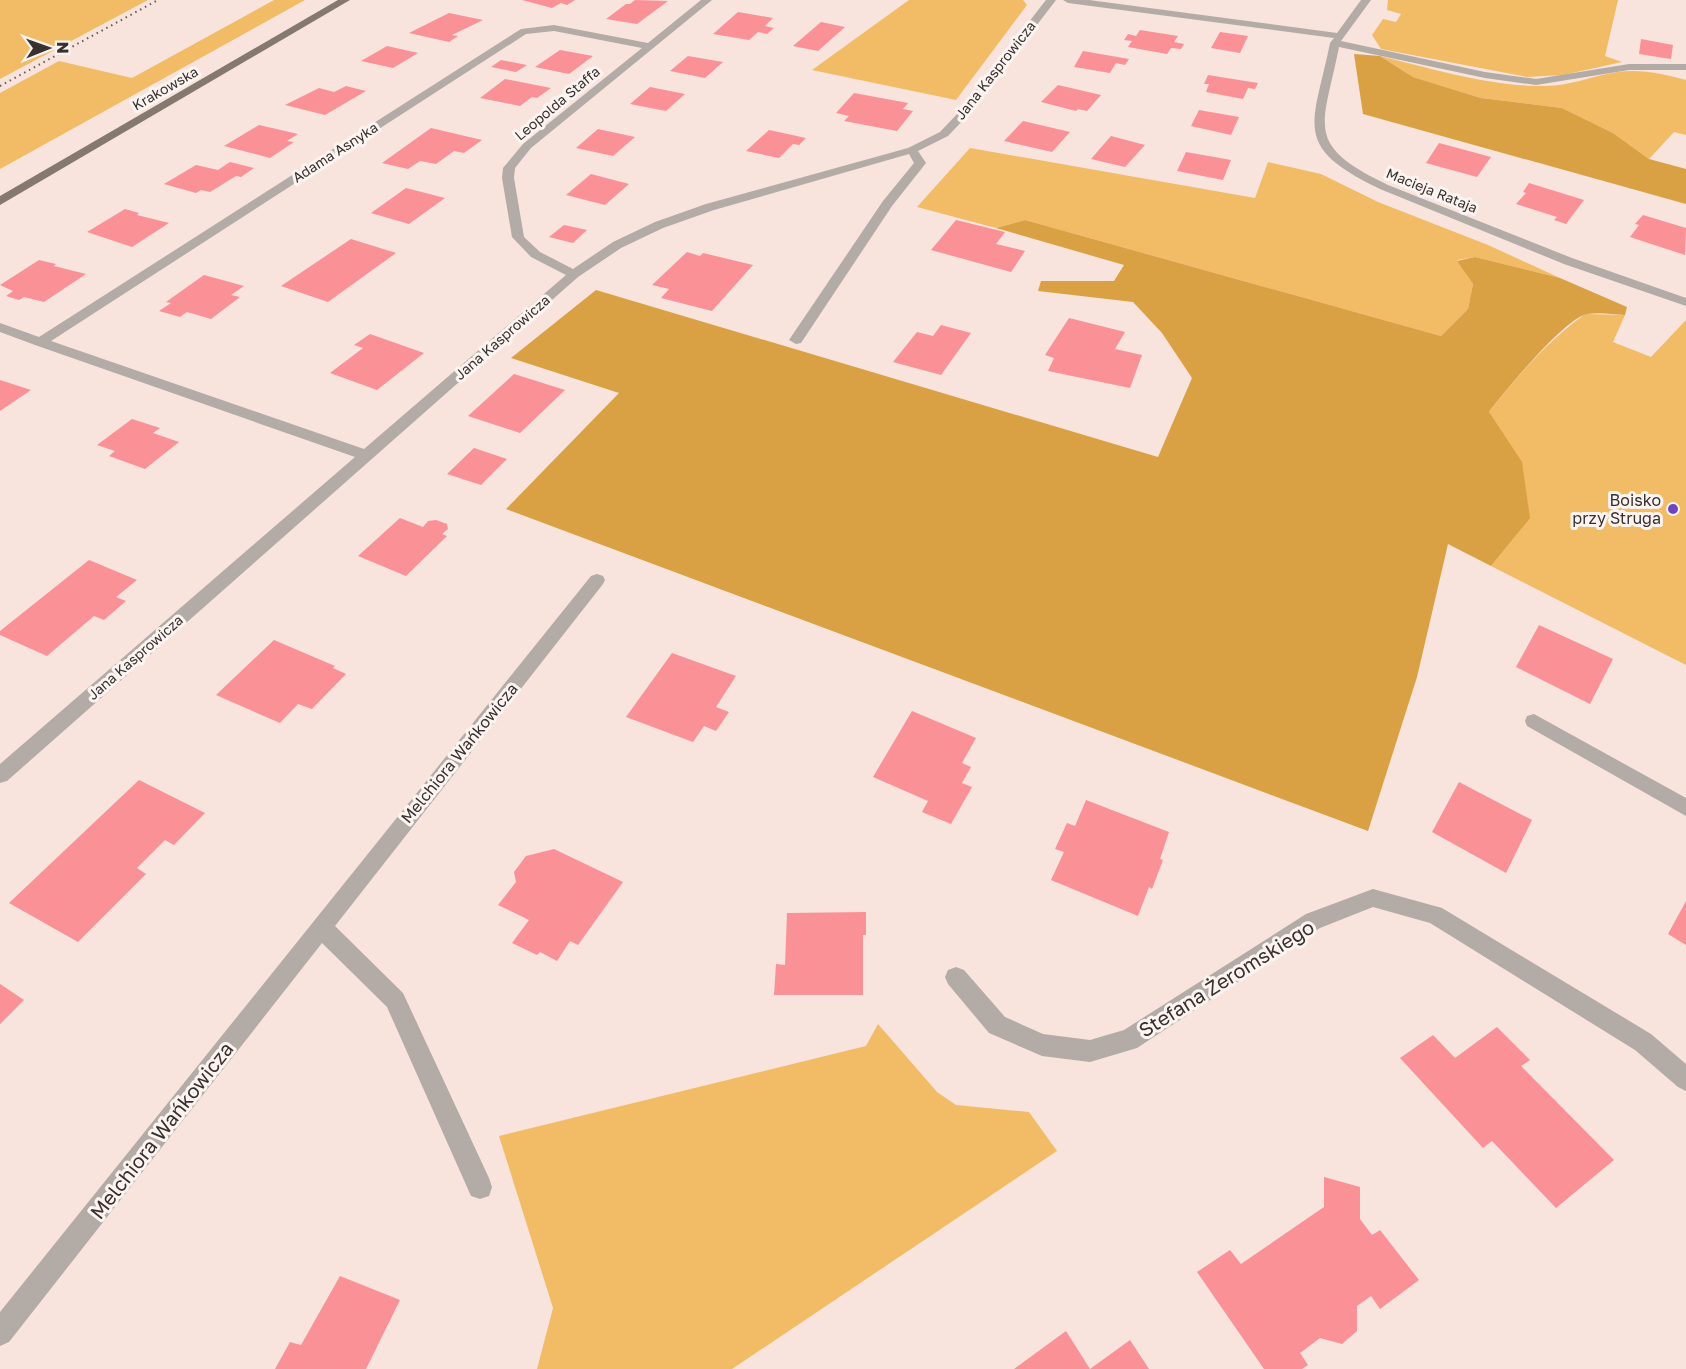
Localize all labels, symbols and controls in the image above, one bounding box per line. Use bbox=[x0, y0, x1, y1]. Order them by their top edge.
street label: Jana Kasprowicza bbox=[951, 17, 1039, 123]
north arrow bbox=[18, 18, 78, 78]
text: N bbox=[53, 41, 73, 54]
street label: Krakowska bbox=[129, 62, 201, 114]
street label: Leopolda Staffa bbox=[511, 62, 603, 144]
street label: Adama Asnyka bbox=[289, 118, 381, 186]
street label: Macieja Rataja bbox=[1384, 164, 1480, 216]
street label: Jana Kasprowicza bbox=[451, 291, 553, 383]
place label: Boisko przy Struga bbox=[1572, 490, 1661, 528]
marker: Boisko przy Struga bbox=[1666, 502, 1680, 516]
street label: Jana Kasprowicza bbox=[84, 611, 186, 703]
street label: Melchiora Wańkowicza bbox=[396, 679, 522, 827]
street label: Stefana Żeromskiego bbox=[1134, 914, 1318, 1042]
street label: Melchiora Wańkowicza bbox=[84, 1037, 238, 1223]

